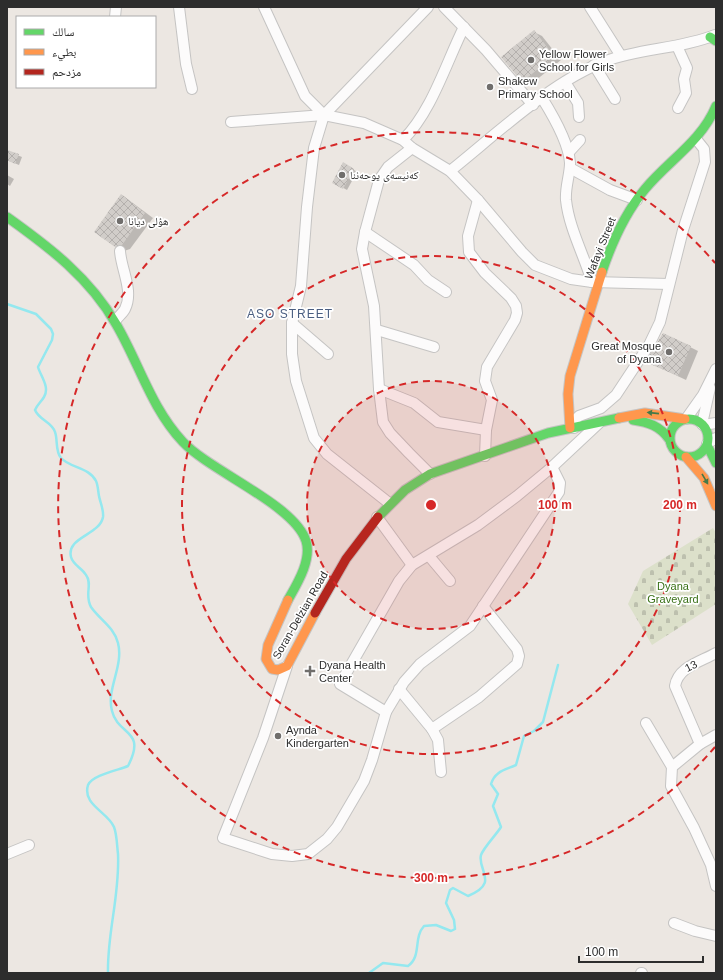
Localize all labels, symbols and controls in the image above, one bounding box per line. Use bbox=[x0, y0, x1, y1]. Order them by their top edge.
legend bbox=[16, 16, 156, 88]
text: سالك bbox=[52, 25, 74, 39]
text: بطيء bbox=[52, 45, 76, 62]
place label: Yellow Flower School for Girls bbox=[539, 48, 615, 73]
marker: Yellow Flower School for Girls bbox=[526, 55, 536, 65]
text: مزدحم bbox=[52, 65, 81, 80]
place label: Shakew Primary School bbox=[498, 75, 573, 100]
marker: Shakew Primary School bbox=[485, 82, 495, 92]
place label: کەنیسەی یوحەننا bbox=[350, 169, 419, 182]
marker: کەنیسەی یوحەننا bbox=[337, 170, 347, 180]
place label: هؤلى ديانا bbox=[128, 215, 169, 228]
street label: Wafayi Street bbox=[582, 215, 618, 281]
marker: هؤلى ديانا bbox=[115, 216, 125, 226]
district label: ASO STREET bbox=[247, 307, 333, 321]
place label: Great Mosque of Dyana bbox=[591, 340, 662, 365]
marker: Great Mosque of Dyana bbox=[664, 347, 674, 357]
one-way arrow bbox=[647, 410, 659, 417]
one-way arrow bbox=[701, 473, 708, 485]
centre of rings bbox=[424, 498, 438, 512]
text: 100 m bbox=[538, 498, 572, 512]
text: 200 m bbox=[663, 498, 697, 512]
street label: Soran-Delzian Road bbox=[270, 569, 330, 661]
park label: Dyana Graveyard bbox=[647, 580, 699, 605]
street label: 13 bbox=[683, 658, 699, 674]
place label: Dyana Health Center bbox=[319, 659, 386, 684]
marker: Dyana Health Center bbox=[304, 665, 316, 677]
place label: Aynda Kindergarten bbox=[286, 724, 349, 749]
marker: Aynda Kindergarten bbox=[273, 731, 283, 741]
text: 300 m bbox=[414, 871, 448, 885]
scale bar bbox=[579, 938, 703, 964]
text: 100 m bbox=[585, 945, 618, 959]

